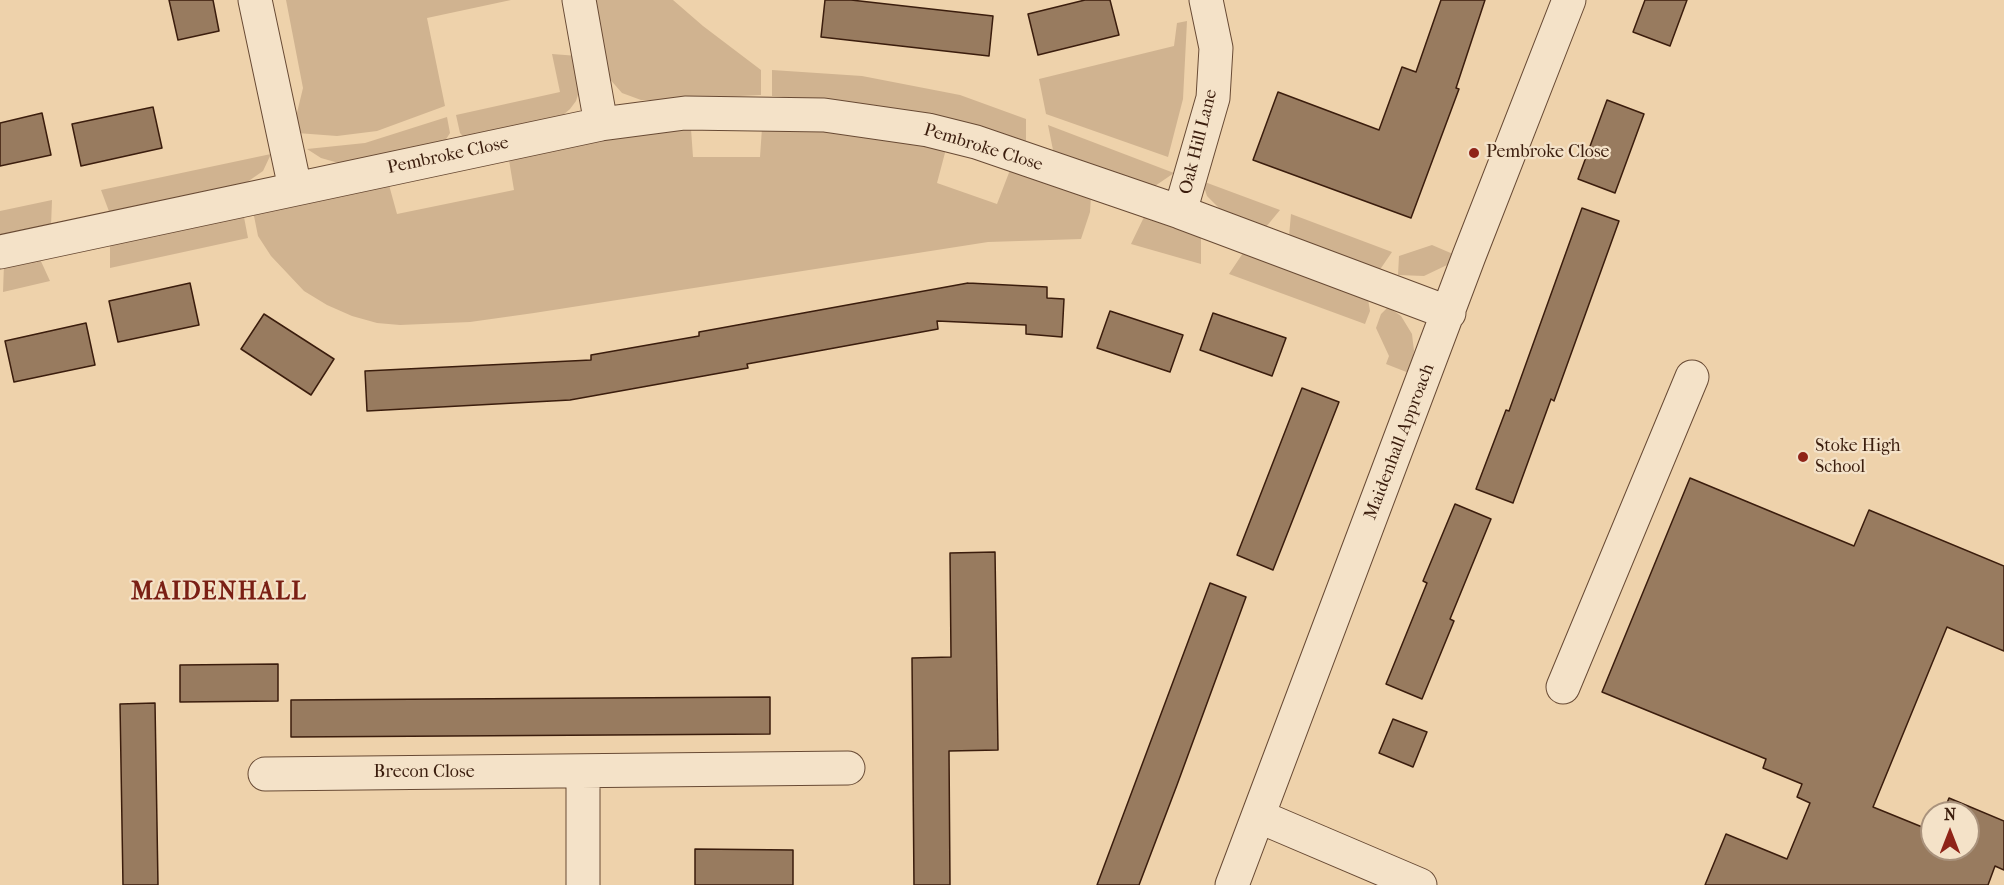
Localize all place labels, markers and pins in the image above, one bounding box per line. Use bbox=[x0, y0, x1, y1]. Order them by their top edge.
place label: Pembroke Close bbox=[1486, 142, 1610, 164]
marker: Pembroke Close bbox=[1467, 146, 1481, 160]
place label: Stoke High School bbox=[1815, 436, 1901, 478]
marker: Stoke High School bbox=[1796, 450, 1810, 464]

